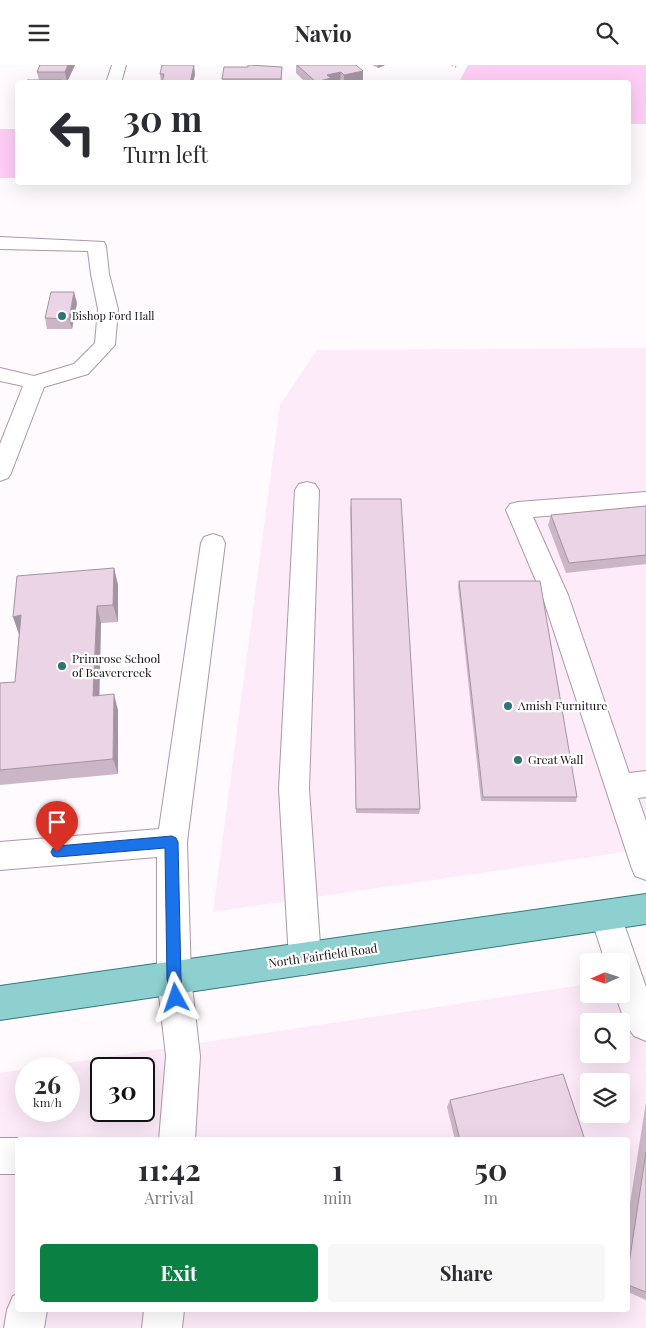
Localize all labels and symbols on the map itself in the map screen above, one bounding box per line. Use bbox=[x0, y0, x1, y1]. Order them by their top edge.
place label: Bishop Ford Hall bbox=[72, 308, 154, 323]
marker: Bishop Ford Hall bbox=[56, 310, 68, 322]
place label: Primrose School of Beavercreek bbox=[72, 650, 161, 680]
marker: Primrose School of Beavercreek bbox=[56, 660, 68, 672]
place label: Amish Furniture bbox=[517, 697, 607, 713]
marker: Amish Furniture bbox=[502, 700, 514, 712]
place label: Great Wall bbox=[528, 751, 584, 767]
marker: Great Wall bbox=[512, 754, 524, 766]
pin bbox=[36, 801, 78, 852]
street label: North Fairfield Road bbox=[267, 939, 378, 971]
north arrow bbox=[580, 953, 630, 1003]
position arrow bbox=[149, 971, 201, 1023]
speed limit sign: 30 bbox=[90, 1057, 155, 1122]

